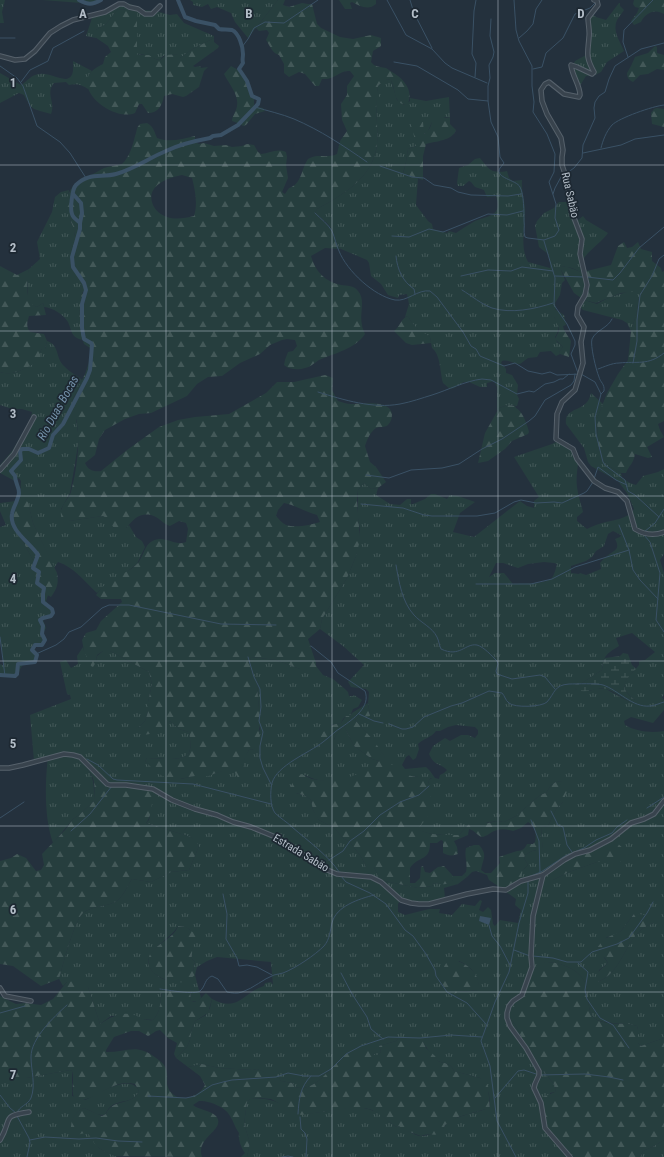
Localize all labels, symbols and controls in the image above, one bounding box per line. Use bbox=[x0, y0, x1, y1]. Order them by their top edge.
text: A bbox=[79, 6, 87, 21]
text: B bbox=[245, 6, 253, 21]
text: C bbox=[411, 6, 419, 21]
text: D bbox=[577, 6, 585, 21]
text: 1 bbox=[10, 75, 16, 90]
street label: Rua Sabäo bbox=[558, 171, 582, 219]
text: 2 bbox=[10, 240, 17, 255]
water label: Rio Duas Bocas bbox=[34, 373, 82, 443]
text: 3 bbox=[10, 406, 16, 421]
text: 4 bbox=[10, 571, 17, 586]
text: 5 bbox=[10, 736, 17, 751]
street label: Estrada Sabäo bbox=[271, 831, 332, 875]
text: 6 bbox=[10, 902, 17, 917]
text: 7 bbox=[10, 1067, 17, 1082]

